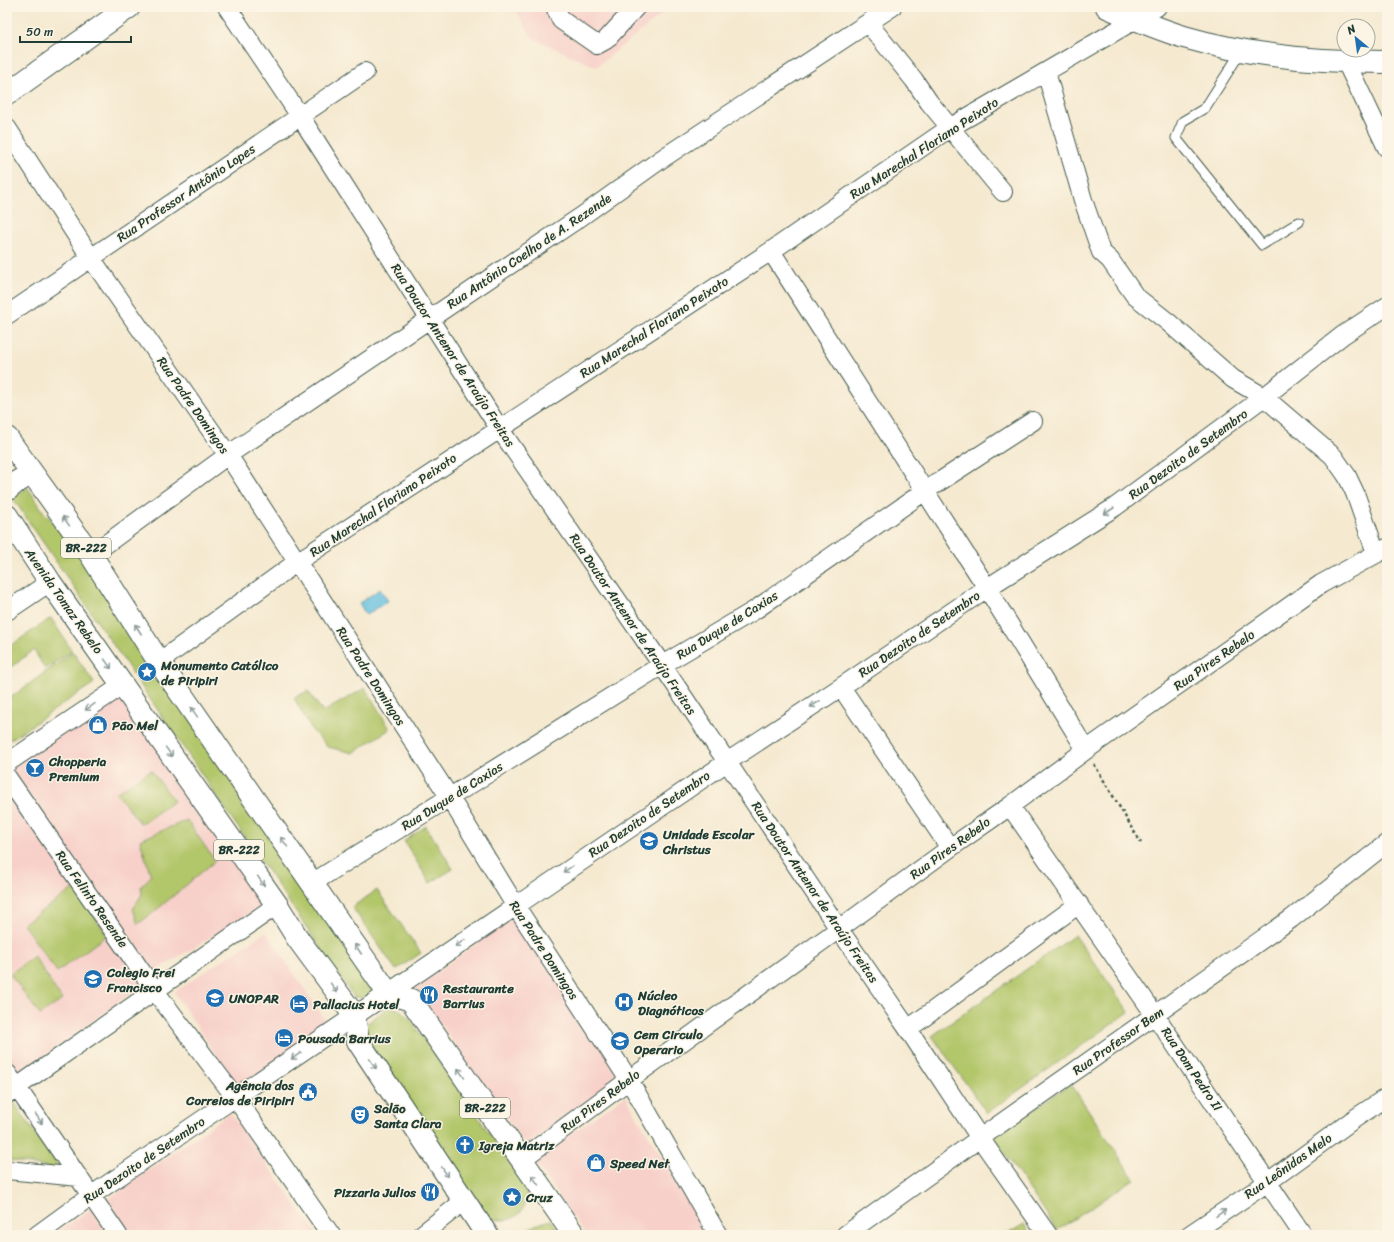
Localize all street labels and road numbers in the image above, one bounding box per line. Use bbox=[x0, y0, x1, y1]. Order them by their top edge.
street label: Rua Marechal Floriano Peixoto bbox=[845, 91, 1004, 205]
street label: Rua Professor Antônio Lopes bbox=[112, 137, 261, 248]
street label: Rua Antônio Coelho de A. Rezende bbox=[442, 187, 616, 315]
street label: Rua Doutor Antenor de Araújo Freitas bbox=[385, 259, 522, 452]
street label: Rua Marechal Floriano Peixoto bbox=[575, 270, 734, 384]
street label: Rua Padre Domingos bbox=[151, 351, 236, 459]
street label: Rua Dezoito de Setembro bbox=[1123, 402, 1253, 505]
street label: Rua Marechal Floriano Peixoto bbox=[304, 447, 462, 563]
street label: Rua Doutor Antenor de Araújo Freitas bbox=[563, 528, 703, 720]
road number: BR-222 bbox=[61, 538, 111, 558]
street label: Avenida Tomaz Rebelo bbox=[18, 542, 110, 659]
street label: Rua Duque de Caxias bbox=[671, 584, 783, 666]
street label: Rua Dezoito de Setembro bbox=[853, 584, 985, 684]
street label: Rua Padre Domingos bbox=[330, 622, 412, 731]
street label: Rua Pires Rebelo bbox=[1168, 623, 1260, 697]
street label: Rua Duque de Caxias bbox=[396, 755, 508, 837]
street label: Rua Dezoito de Setembro bbox=[583, 764, 715, 864]
street label: Rua Doutor Antenor de Araújo Freitas bbox=[745, 796, 885, 988]
street label: Rua Pires Rebelo bbox=[905, 810, 996, 885]
road number: BR-222 bbox=[214, 840, 264, 860]
street label: Rua Felinto Resende bbox=[50, 845, 135, 953]
street label: Rua Padre Domingos bbox=[503, 896, 585, 1005]
street label: Rua Professor Bem bbox=[1067, 1001, 1169, 1081]
street label: Rua Dom Pedro II bbox=[1155, 1022, 1229, 1116]
street label: Rua Pires Rebelo bbox=[555, 1063, 645, 1139]
road number: BR-222 bbox=[460, 1098, 510, 1118]
street label: Rua Dezoito de Setembro bbox=[78, 1110, 210, 1210]
street label: Rua Leônidas Melo bbox=[1239, 1127, 1337, 1205]

